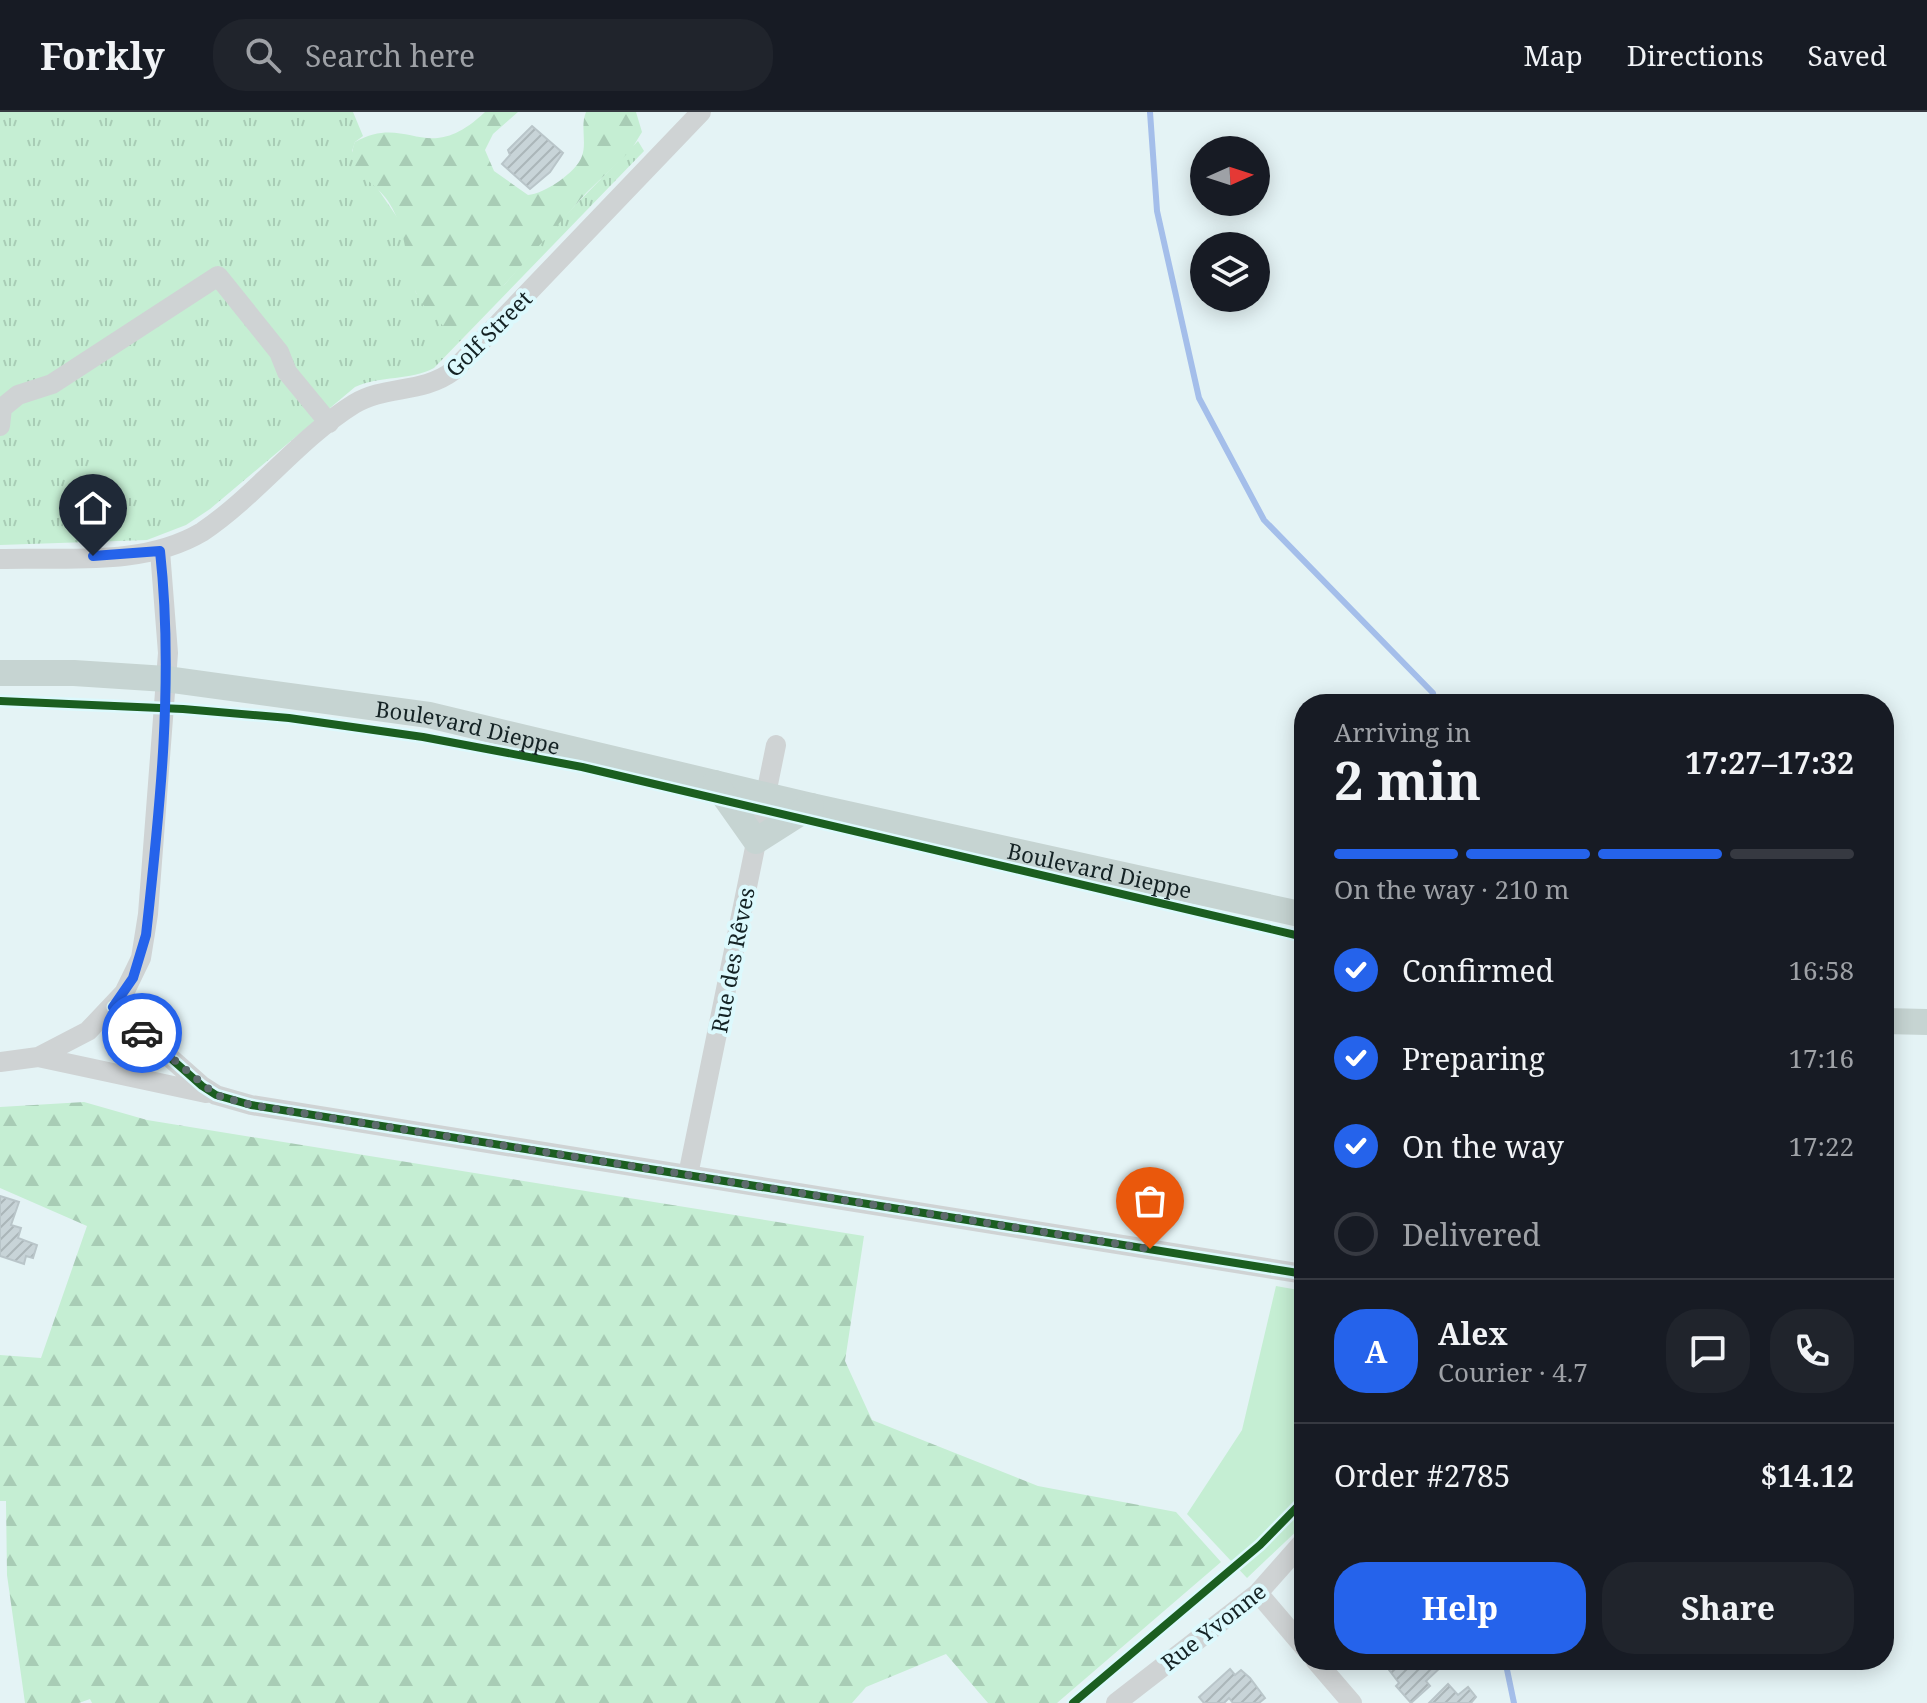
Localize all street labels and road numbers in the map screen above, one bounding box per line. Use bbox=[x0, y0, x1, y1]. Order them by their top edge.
street label: Golf Street bbox=[438, 283, 538, 383]
street label: Boulevard Dieppe bbox=[374, 693, 563, 761]
street label: Boulevard Dieppe bbox=[1005, 835, 1195, 905]
street label: Rue des Rêves bbox=[703, 885, 761, 1035]
street label: Rue Yvonne bbox=[1154, 1576, 1272, 1676]

